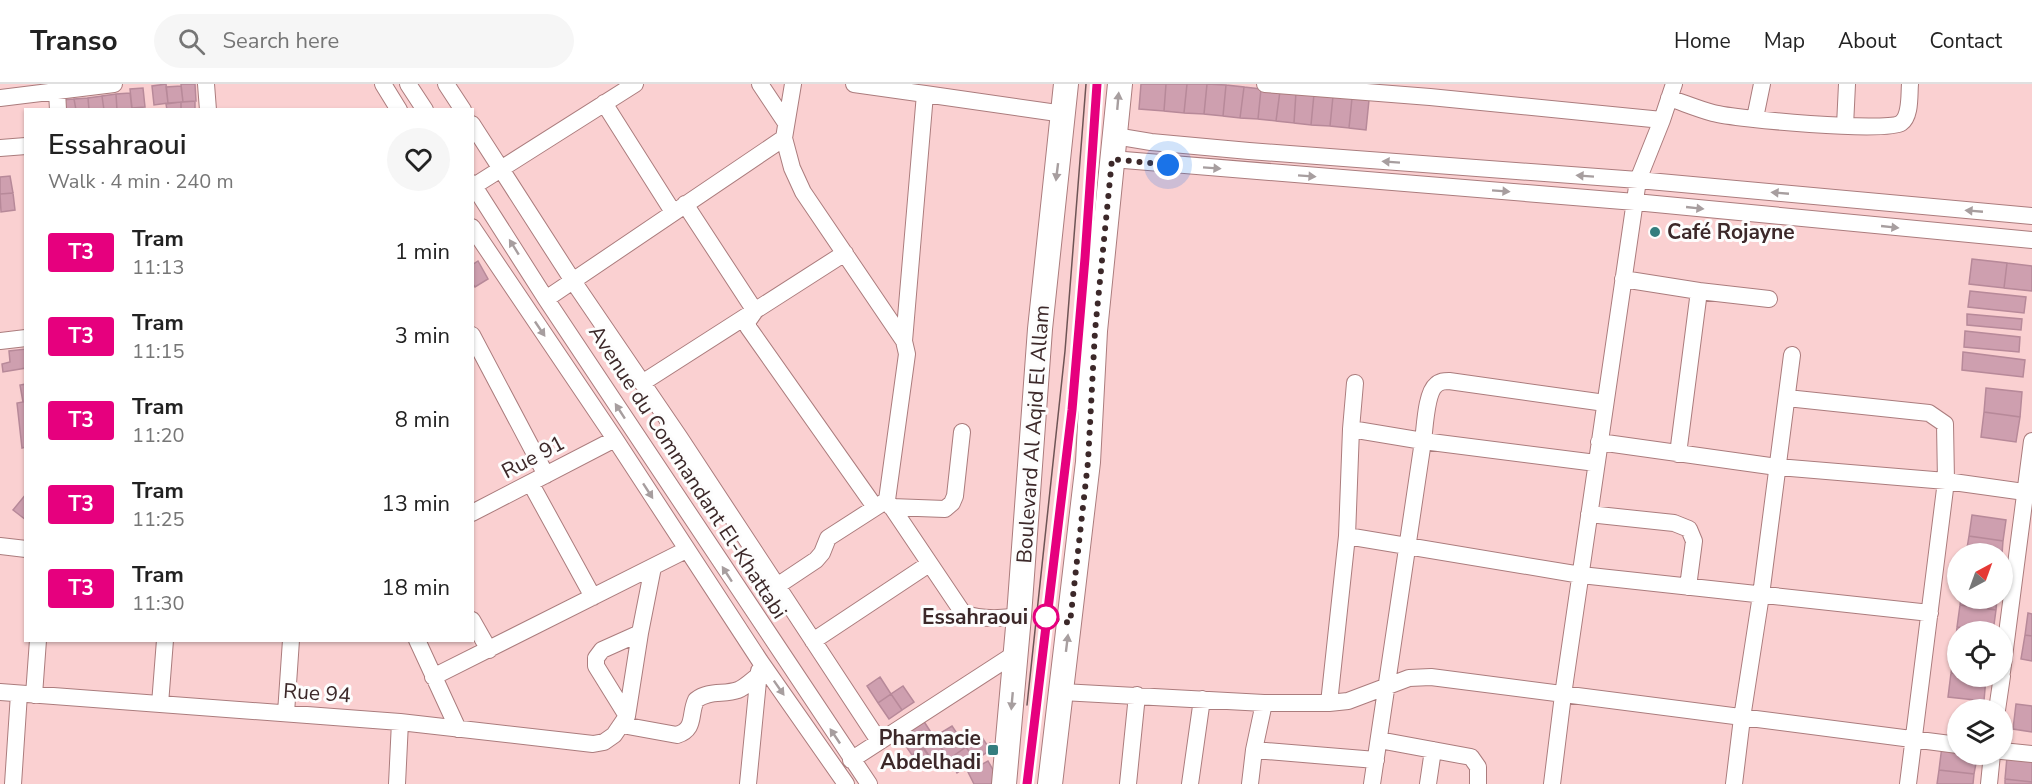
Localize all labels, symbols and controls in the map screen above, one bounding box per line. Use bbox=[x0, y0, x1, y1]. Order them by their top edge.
search box bbox=[154, 14, 574, 68]
text: Transo bbox=[30, 22, 118, 60]
icon: search bbox=[175, 25, 208, 58]
text: Search here bbox=[223, 26, 339, 56]
text: Home bbox=[1674, 27, 1731, 55]
text: Map bbox=[1764, 27, 1805, 55]
text: About bbox=[1838, 27, 1896, 55]
text: Contact bbox=[1929, 27, 2002, 55]
one-way arrow bbox=[1113, 91, 1123, 110]
text: Essahraoui bbox=[48, 126, 186, 164]
button: heart bbox=[387, 128, 450, 191]
your location bbox=[1153, 150, 1183, 180]
one-way arrow bbox=[1381, 157, 1400, 167]
one-way arrow bbox=[1052, 162, 1062, 181]
one-way arrow bbox=[1203, 163, 1222, 173]
text: Walk · 4 min · 240 m bbox=[48, 168, 234, 195]
one-way arrow bbox=[1576, 171, 1595, 181]
one-way arrow bbox=[1297, 172, 1316, 181]
one-way arrow bbox=[1492, 187, 1511, 196]
one-way arrow bbox=[1770, 188, 1789, 198]
one-way arrow bbox=[1686, 203, 1705, 213]
one-way arrow bbox=[1964, 206, 1983, 216]
place label: Café Rojayne bbox=[1667, 218, 1795, 246]
one-way arrow bbox=[1880, 222, 1899, 231]
text: Tram bbox=[132, 224, 184, 254]
marker: Café Rojayne bbox=[1648, 225, 1662, 239]
text: 1 min bbox=[395, 237, 450, 267]
text: T3 bbox=[68, 238, 94, 266]
one-way arrow bbox=[508, 239, 519, 256]
text: 11:13 bbox=[132, 254, 185, 281]
street label: Boulevard Al Aqid El Allam bbox=[1010, 304, 1056, 564]
text: Tram bbox=[132, 308, 184, 338]
one-way arrow bbox=[534, 320, 546, 336]
street label: Avenue du Commandant El-Khattabi bbox=[582, 320, 794, 624]
text: 3 min bbox=[395, 321, 450, 351]
text: T3 bbox=[68, 322, 94, 350]
text: 11:15 bbox=[132, 338, 185, 365]
text: Tram bbox=[132, 392, 184, 422]
one-way arrow bbox=[615, 403, 626, 419]
text: 8 min bbox=[395, 405, 450, 435]
text: T3 bbox=[68, 406, 94, 434]
text: 11:20 bbox=[132, 422, 185, 449]
street label: Rue 91 bbox=[497, 429, 569, 485]
text: Tram bbox=[132, 476, 184, 506]
one-way arrow bbox=[642, 483, 653, 499]
text: 13 min bbox=[382, 489, 450, 519]
text: T3 bbox=[68, 490, 94, 518]
text: 11:25 bbox=[132, 506, 185, 533]
north arrow bbox=[1947, 543, 2013, 609]
map controls bbox=[1947, 543, 2013, 765]
text: Tram bbox=[132, 560, 184, 590]
one-way arrow bbox=[722, 565, 733, 582]
text: 18 min bbox=[382, 573, 450, 603]
text: T3 bbox=[68, 574, 94, 602]
text: 11:30 bbox=[132, 590, 185, 617]
place label: Essahraoui bbox=[922, 603, 1028, 631]
marker: Essahraoui bbox=[1033, 604, 1059, 630]
button: locate bbox=[1947, 621, 2013, 687]
one-way arrow bbox=[1063, 633, 1072, 652]
street label: Rue 94 bbox=[282, 677, 352, 709]
one-way arrow bbox=[773, 680, 785, 696]
one-way arrow bbox=[1007, 691, 1017, 710]
button: layers bbox=[1947, 699, 2013, 765]
place label: Pharmacie Abdelhadi bbox=[879, 724, 981, 776]
one-way arrow bbox=[830, 728, 841, 744]
marker: Pharmacie Abdelhadi bbox=[986, 743, 1000, 757]

